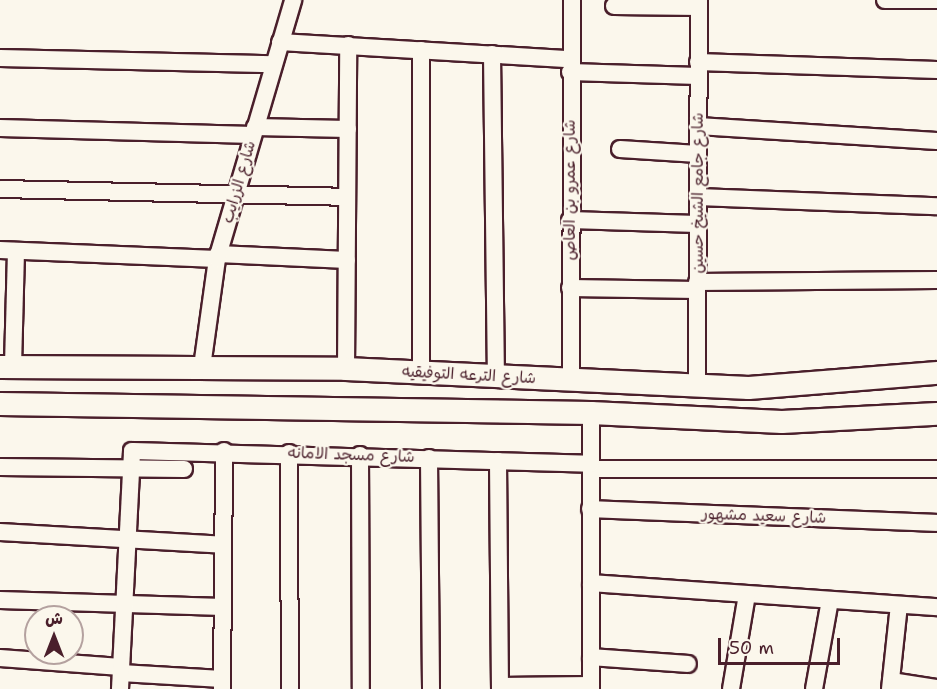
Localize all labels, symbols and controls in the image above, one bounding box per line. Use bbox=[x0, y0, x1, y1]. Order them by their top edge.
street label: شارع جامع الشيخ حسين bbox=[688, 113, 708, 273]
street label: شارع عمرو بن العاص bbox=[560, 120, 580, 260]
street label: شارع الزرايب bbox=[218, 139, 260, 225]
street label: شارع الترعه التوفيقيه bbox=[401, 362, 537, 388]
street label: شارع مسجد الامانه bbox=[287, 443, 415, 467]
street label: شارع سعيد مشهور bbox=[702, 504, 826, 528]
north arrow bbox=[24, 605, 84, 665]
text: ش bbox=[45, 608, 63, 629]
scale bar bbox=[721, 626, 842, 664]
text: 50 m bbox=[729, 636, 774, 660]

